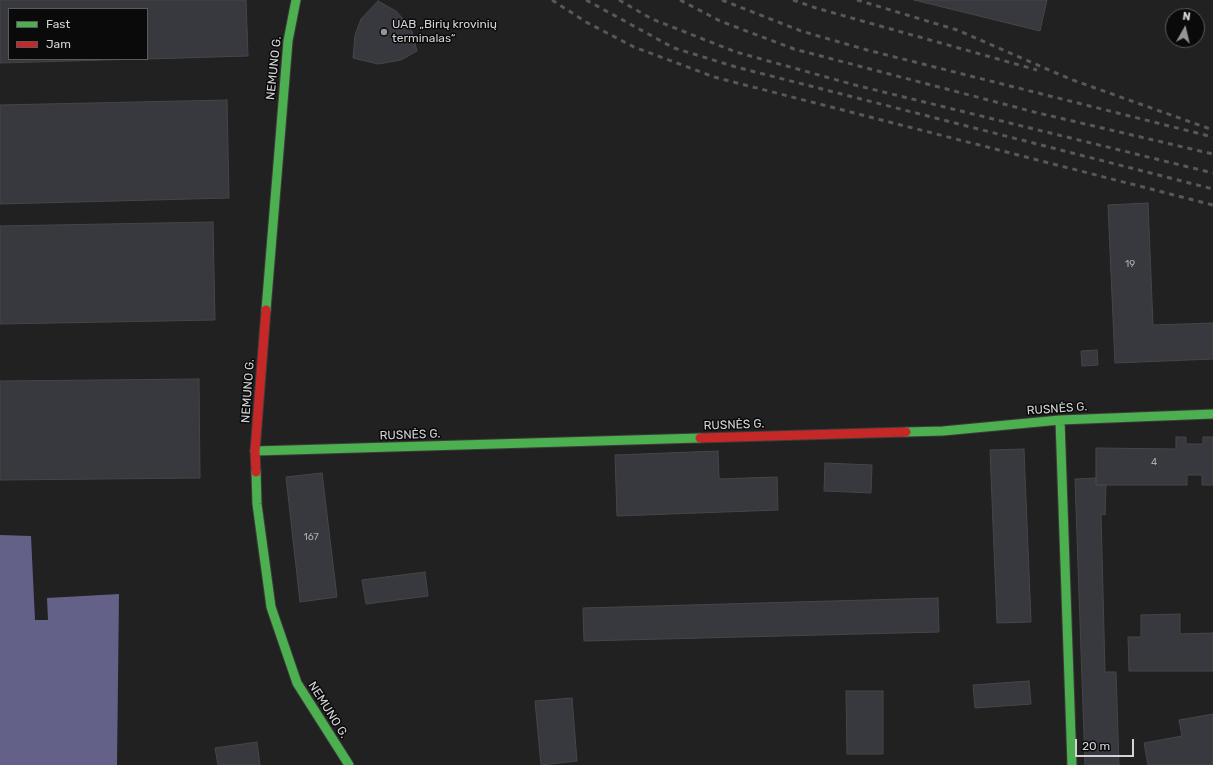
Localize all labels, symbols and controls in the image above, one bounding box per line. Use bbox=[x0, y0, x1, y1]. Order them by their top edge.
legend bbox=[8, 8, 148, 60]
north arrow bbox=[1165, 8, 1205, 48]
text: N bbox=[1182, 10, 1191, 24]
text: Fast bbox=[46, 17, 70, 31]
place label: UAB „Birių krovinių terminalas“ bbox=[392, 18, 497, 46]
marker: UAB „Birių krovinių terminalas“ bbox=[379, 27, 389, 37]
street label: NEMUNO G. bbox=[263, 35, 285, 101]
text: Jam bbox=[46, 37, 71, 51]
house number: 19 bbox=[1125, 258, 1135, 270]
street label: NEMUNO G. bbox=[239, 359, 257, 423]
street label: RUSNĖS G. bbox=[1026, 400, 1088, 418]
street label: RUSNĖS G. bbox=[703, 417, 765, 433]
street label: RUSNĖS G. bbox=[379, 427, 441, 443]
house number: 4 bbox=[1151, 456, 1157, 468]
house number: 167 bbox=[303, 531, 319, 543]
street label: NEMUNO G. bbox=[305, 679, 351, 741]
scale bar bbox=[1077, 731, 1136, 757]
text: 20 m bbox=[1082, 739, 1110, 753]

